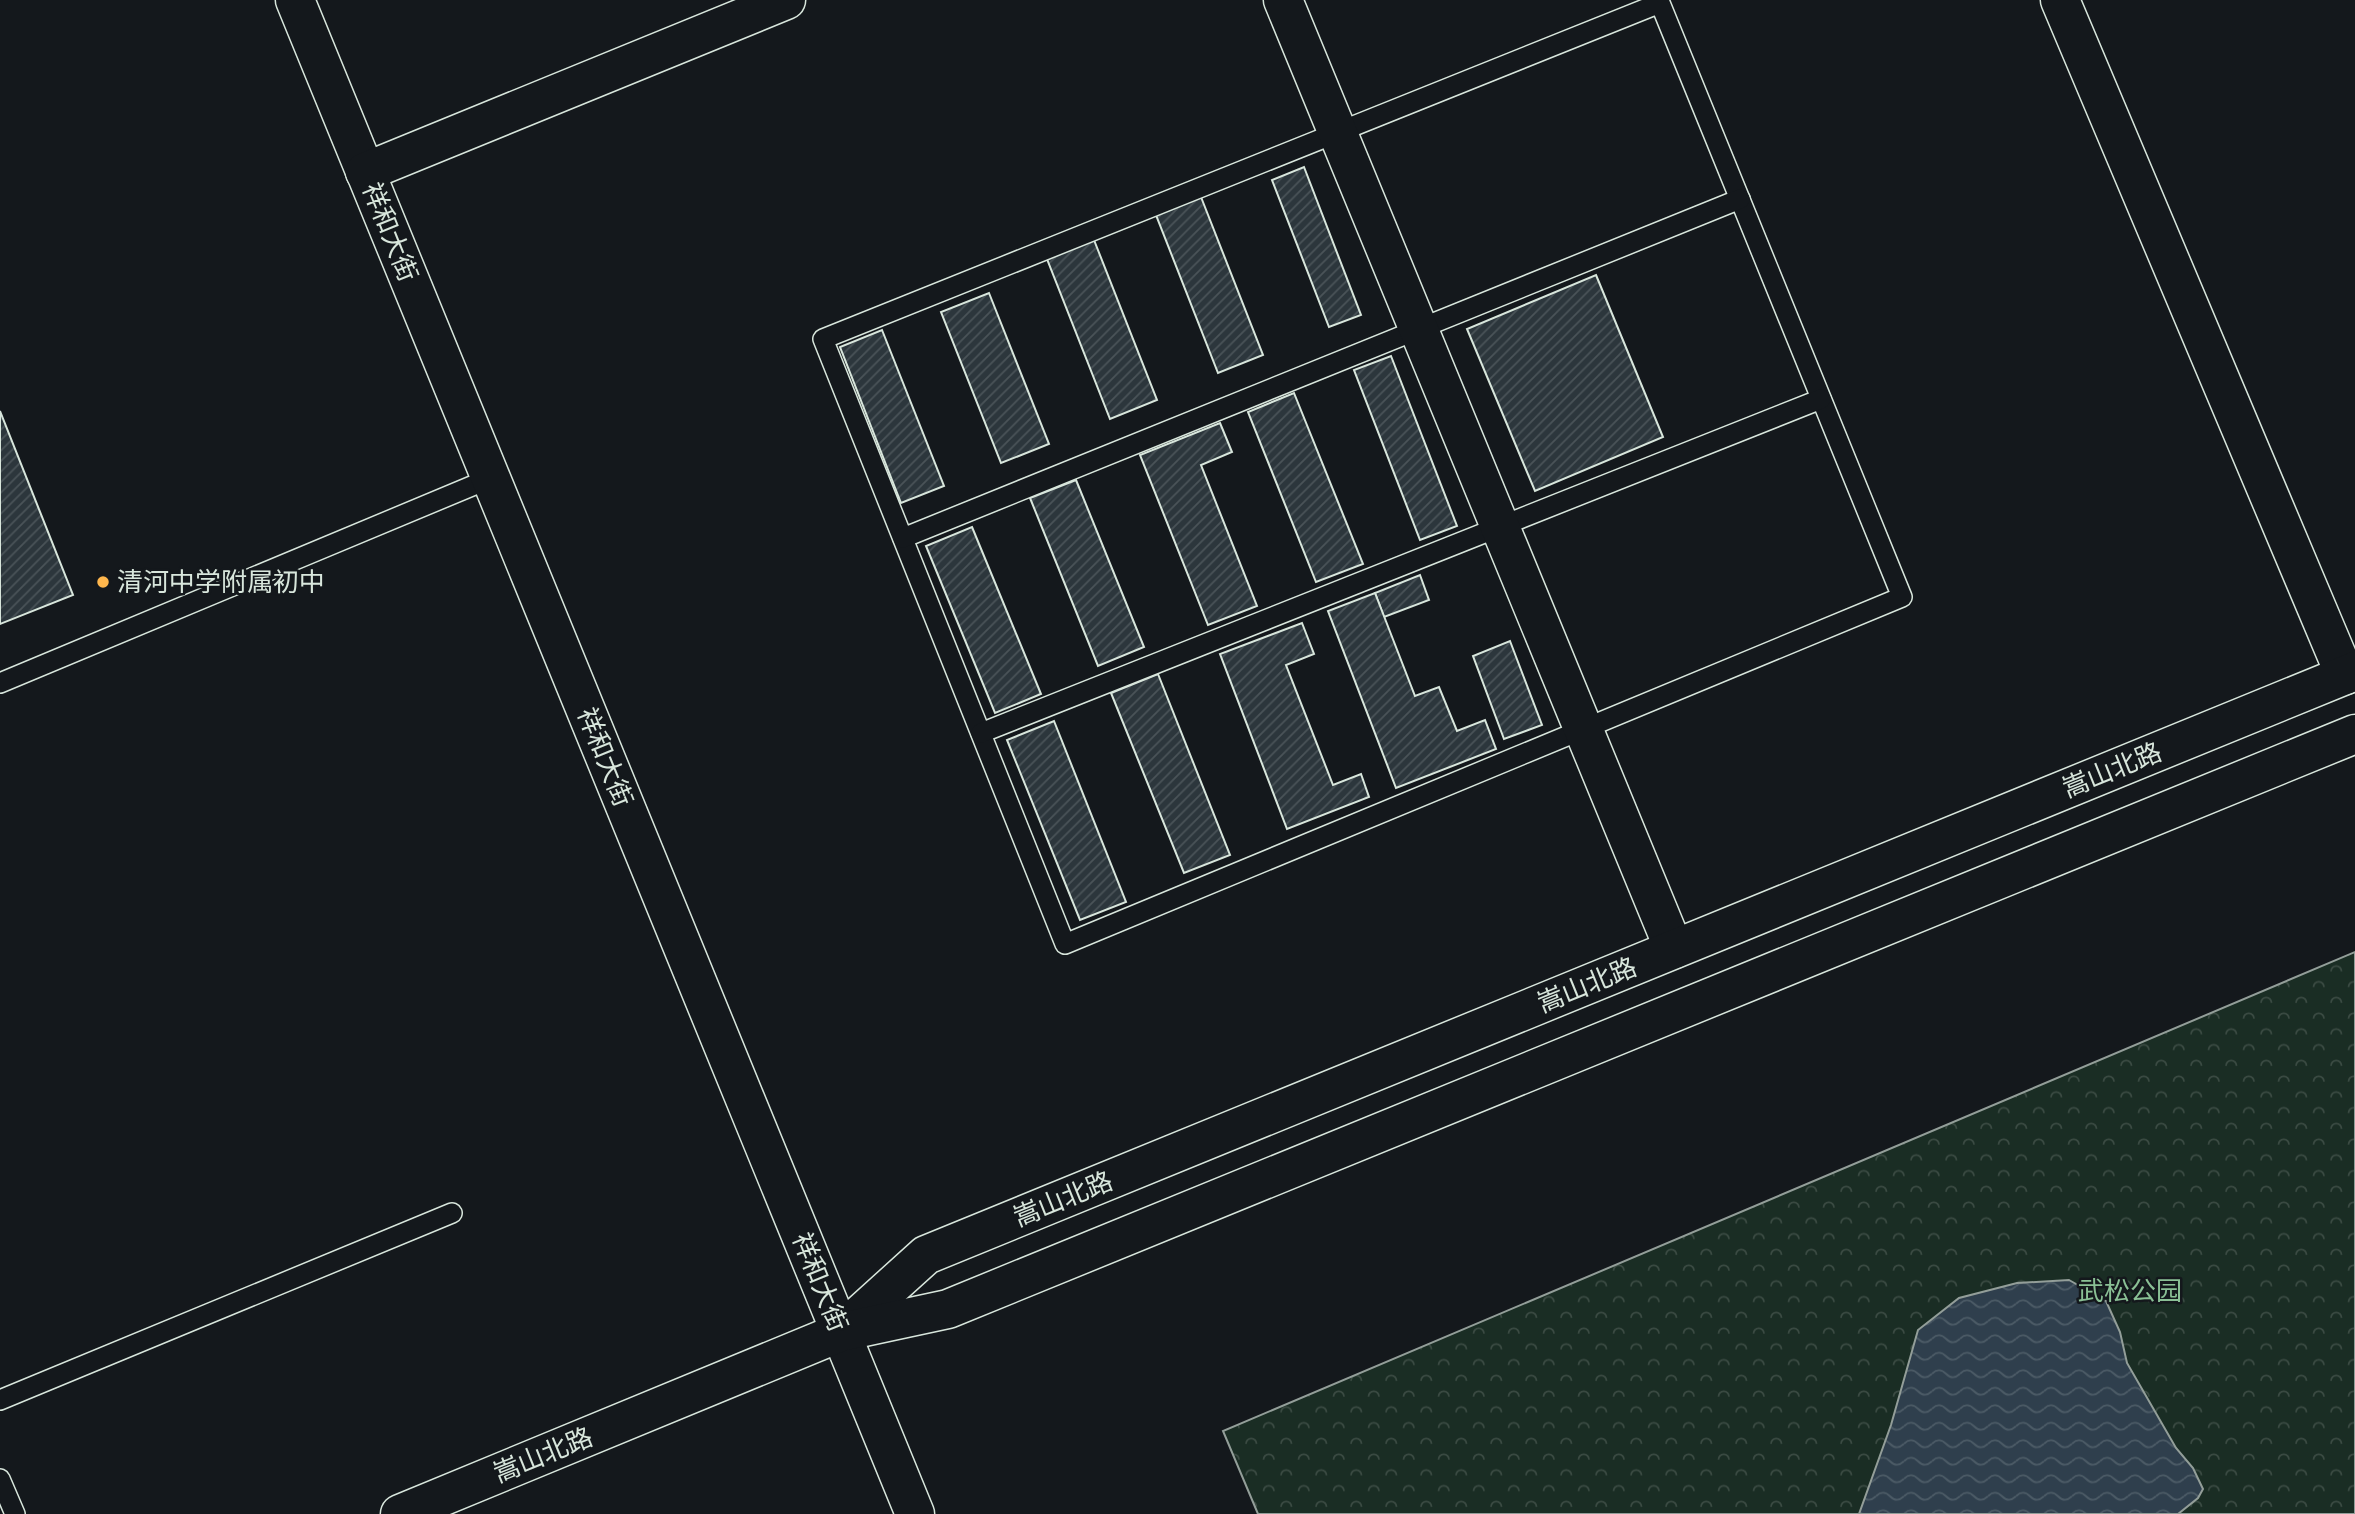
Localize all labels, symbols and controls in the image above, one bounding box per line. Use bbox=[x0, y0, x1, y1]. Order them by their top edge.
street label: 祥和大街 bbox=[356, 178, 424, 286]
place label: 清河中学附属初中 bbox=[117, 566, 325, 598]
marker: 清河中学附属初中 bbox=[95, 574, 111, 590]
street label: 祥和大街 bbox=[571, 703, 639, 811]
street label: 嵩山北路 bbox=[2058, 736, 2166, 804]
street label: 嵩山北路 bbox=[1533, 951, 1641, 1019]
street label: 嵩山北路 bbox=[1009, 1165, 1117, 1233]
street label: 祥和大街 bbox=[786, 1228, 854, 1336]
park label: 武松公园 bbox=[2078, 1275, 2182, 1307]
street label: 嵩山北路 bbox=[489, 1421, 597, 1489]

